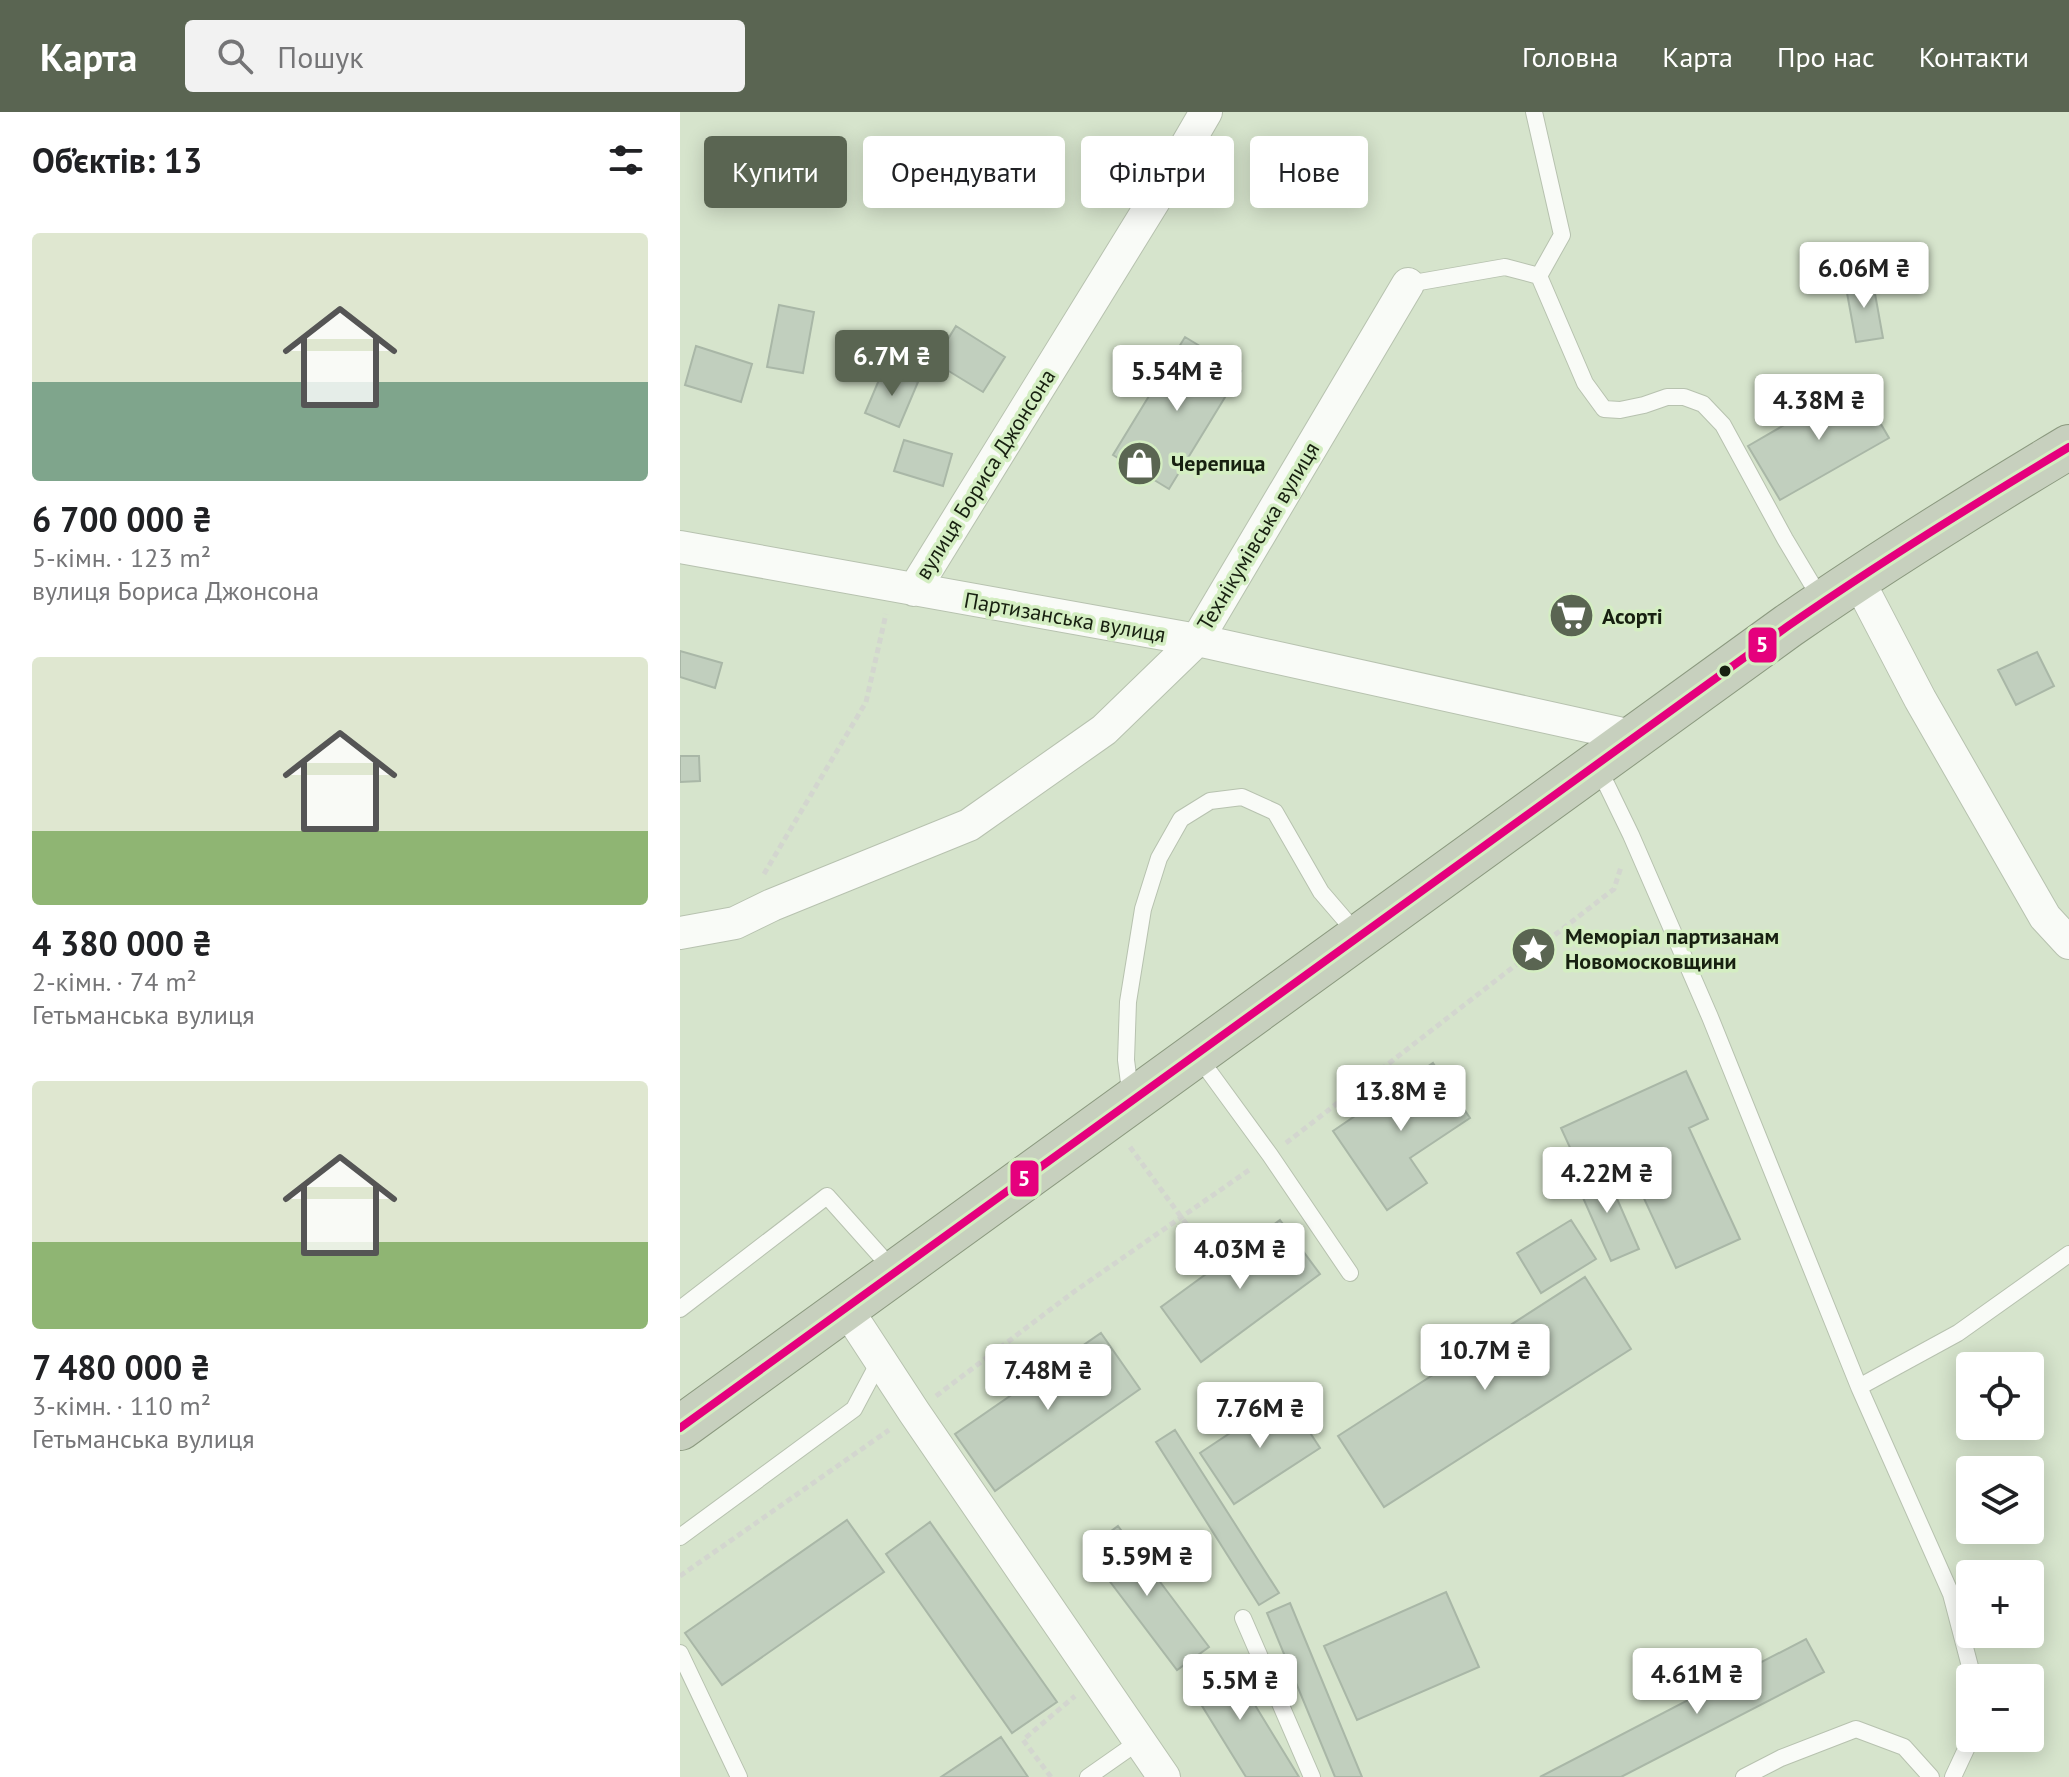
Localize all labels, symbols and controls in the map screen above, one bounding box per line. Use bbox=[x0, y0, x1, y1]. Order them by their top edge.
search box bbox=[185, 20, 745, 92]
text: Карта bbox=[40, 32, 137, 81]
icon: search bbox=[213, 34, 257, 78]
text: Пошук bbox=[277, 37, 364, 76]
text: Головна bbox=[1522, 38, 1618, 75]
text: Карта bbox=[1662, 38, 1733, 75]
text: Про нас bbox=[1777, 38, 1875, 75]
text: Контакти bbox=[1919, 38, 2029, 75]
chip: Купити bbox=[704, 136, 847, 208]
chip: Орендувати bbox=[863, 136, 1065, 208]
chip: Фільтри bbox=[1081, 136, 1234, 208]
chip: Нове bbox=[1250, 136, 1368, 208]
text: Об’єктів: 13 bbox=[32, 138, 202, 182]
icon: filters bbox=[604, 138, 648, 182]
pin: 6.06M ₴ bbox=[1790, 242, 1938, 310]
text: 6.06M ₴ bbox=[1818, 251, 1910, 284]
icon: home bbox=[268, 285, 412, 429]
pin: 6.7M ₴ bbox=[827, 330, 957, 398]
text: 6.7M ₴ bbox=[853, 339, 931, 372]
pin: 5.54M ₴ bbox=[1103, 345, 1251, 413]
text: 5.54M ₴ bbox=[1131, 354, 1223, 387]
street label: вулиця Бориса Джонсона bbox=[909, 364, 1061, 584]
pin: 4.38M ₴ bbox=[1745, 374, 1893, 442]
text: 4.38M ₴ bbox=[1773, 383, 1865, 416]
street label: Технікумівська вулиця bbox=[1191, 437, 1325, 635]
shop icon: Черепица bbox=[1116, 439, 1164, 487]
place label: Черепица bbox=[1171, 449, 1266, 477]
text: 6 700 000 ₴ bbox=[32, 497, 212, 541]
text: 5-кімн. · 123 m² bbox=[32, 541, 211, 574]
text: вулиця Бориса Джонсона bbox=[32, 574, 319, 607]
street label: Партизанська вулиця bbox=[962, 585, 1168, 649]
supermarket icon: Асорті bbox=[1547, 592, 1595, 640]
place label: Асорті bbox=[1602, 602, 1663, 630]
line badge: 5 bbox=[1747, 626, 1778, 664]
text: 5 bbox=[1756, 630, 1768, 658]
unlabelled marker bbox=[1717, 663, 1733, 679]
icon: home bbox=[268, 709, 412, 853]
text: 4 380 000 ₴ bbox=[32, 921, 212, 965]
place label: Меморіал партизанам Новомосковщини bbox=[1565, 922, 1779, 975]
place icon: Меморіал партизанам Новомосковщини bbox=[1510, 925, 1558, 973]
text: 2-кімн. · 74 m² bbox=[32, 965, 197, 998]
text: Гетьманська вулиця bbox=[32, 998, 255, 1031]
pin: 13.8M ₴ bbox=[1327, 1065, 1475, 1133]
text: 13.8M ₴ bbox=[1355, 1074, 1447, 1107]
icon: home bbox=[268, 1133, 412, 1277]
pin: 4.22M ₴ bbox=[1533, 1147, 1681, 1215]
text: 4.22M ₴ bbox=[1561, 1156, 1653, 1189]
line badge: 5 bbox=[1009, 1159, 1040, 1198]
text: 5 bbox=[1018, 1164, 1030, 1192]
pin: 4.03M ₴ bbox=[1166, 1223, 1314, 1291]
text: 4.03M ₴ bbox=[1194, 1232, 1286, 1265]
pin: 10.7M ₴ bbox=[1411, 1324, 1559, 1392]
text: 10.7M ₴ bbox=[1439, 1333, 1531, 1366]
pin: 7.48M ₴ bbox=[974, 1344, 1122, 1412]
text: 7 480 000 ₴ bbox=[32, 1345, 210, 1389]
map controls bbox=[1956, 1352, 2044, 1752]
button: locate bbox=[1956, 1352, 2044, 1440]
text: 7.48M ₴ bbox=[1003, 1353, 1093, 1386]
pin: 7.76M ₴ bbox=[1186, 1382, 1334, 1450]
text: 3-кімн. · 110 m² bbox=[32, 1389, 211, 1422]
text: 7.76M ₴ bbox=[1215, 1391, 1305, 1424]
text: Гетьманська вулиця bbox=[32, 1422, 255, 1455]
button: layers bbox=[1956, 1456, 2044, 1544]
pin: 5.59M ₴ bbox=[1073, 1530, 1221, 1598]
text: 5.59M ₴ bbox=[1101, 1539, 1193, 1572]
button: + bbox=[1956, 1560, 2044, 1648]
pin: 4.61M ₴ bbox=[1623, 1648, 1771, 1716]
pin: 5.5M ₴ bbox=[1175, 1654, 1305, 1722]
text: 4.61M ₴ bbox=[1651, 1657, 1743, 1690]
text: 5.5M ₴ bbox=[1201, 1663, 1279, 1696]
button: − bbox=[1956, 1664, 2044, 1752]

